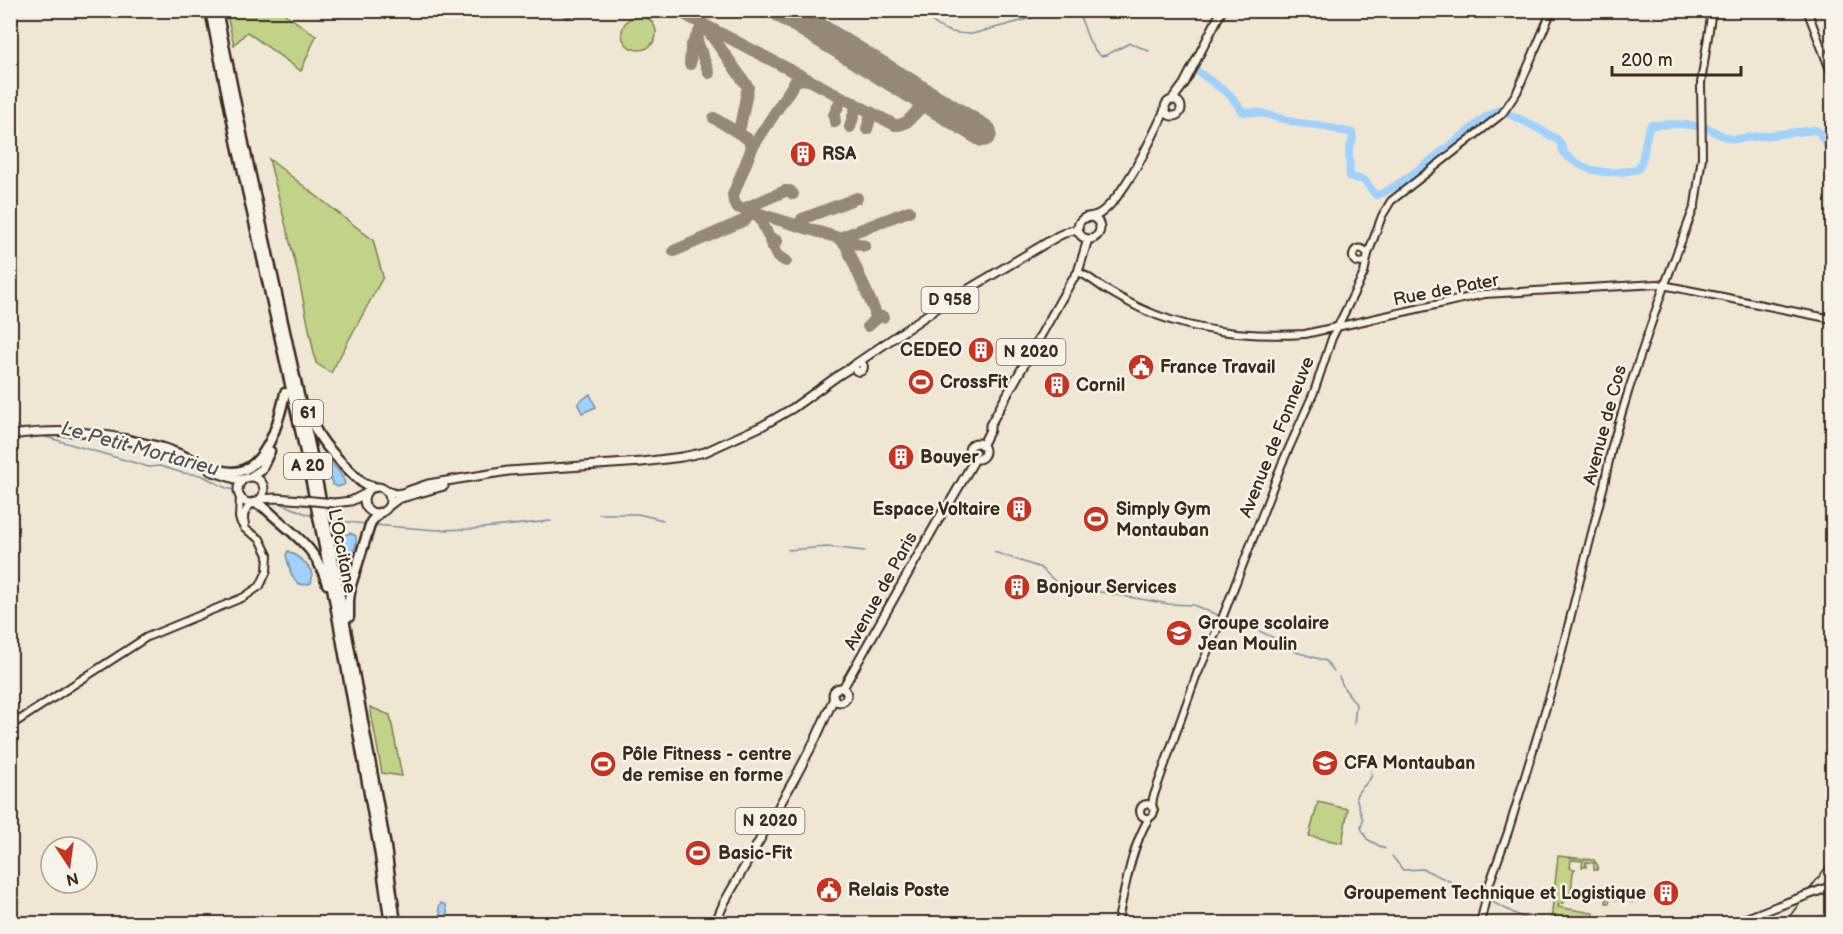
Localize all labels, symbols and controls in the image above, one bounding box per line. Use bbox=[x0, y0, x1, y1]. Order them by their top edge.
scale bar bbox=[1612, 39, 1741, 77]
text: 200 m bbox=[1621, 50, 1673, 71]
building icon: RSA bbox=[788, 139, 818, 169]
place label: RSA bbox=[822, 144, 857, 165]
street label: Rue de Pater bbox=[1391, 269, 1501, 311]
road number: D 958 bbox=[922, 287, 978, 313]
building icon: CEDEO bbox=[966, 335, 996, 365]
road number: N 2020 bbox=[996, 339, 1066, 365]
place label: CEDEO bbox=[900, 340, 962, 361]
public building icon: France Travail bbox=[1126, 352, 1156, 382]
street label: Avenue de Fonneuve bbox=[1235, 353, 1319, 521]
place label: France Travail bbox=[1160, 357, 1276, 378]
street label: Avenue de Cos bbox=[1579, 363, 1631, 487]
sports icon: CrossFit bbox=[906, 367, 936, 397]
building icon: Cornil bbox=[1042, 370, 1072, 400]
place label: CrossFit bbox=[940, 372, 1008, 393]
place label: Cornil bbox=[1076, 375, 1125, 396]
road number: 61 bbox=[293, 400, 323, 426]
water label: Le Petit Mortarieu bbox=[59, 416, 221, 482]
building icon: Bouyer bbox=[886, 442, 916, 472]
place label: Bouyer bbox=[920, 447, 979, 468]
road number: A 20 bbox=[284, 453, 332, 479]
building icon: Espace Voltaire bbox=[1004, 494, 1034, 524]
place label: Espace Voltaire bbox=[873, 499, 1000, 520]
place label: Simply Gym Montauban bbox=[1116, 499, 1211, 541]
sports icon: Simply Gym Montauban bbox=[1081, 504, 1111, 534]
street label: L'Occitane bbox=[324, 507, 361, 595]
street label: Avenue de Paris bbox=[840, 528, 922, 654]
building icon: Bonjour Services bbox=[1002, 572, 1032, 602]
place label: Bonjour Services bbox=[1036, 577, 1177, 598]
place label: Groupe scolaire Jean Moulin bbox=[1198, 613, 1329, 655]
school or university icon: Groupe scolaire Jean Moulin bbox=[1164, 618, 1194, 648]
place label: Pôle Fitness - centre de remise en forme bbox=[622, 744, 792, 786]
school or university icon: CFA Montauban bbox=[1310, 748, 1340, 778]
sports icon: Pôle Fitness - centre de remise en forme bbox=[588, 749, 618, 779]
place label: CFA Montauban bbox=[1344, 753, 1475, 774]
road number: N 2020 bbox=[736, 808, 804, 834]
north arrow bbox=[39, 835, 99, 895]
sports icon: Basic-Fit bbox=[683, 838, 713, 868]
place label: Basic-Fit bbox=[718, 843, 792, 864]
text: N bbox=[64, 868, 80, 889]
public building icon: Relais Poste bbox=[814, 875, 844, 905]
building icon: Groupement Technique et Logistique bbox=[1651, 878, 1681, 908]
place label: Relais Poste bbox=[848, 880, 949, 901]
place label: Groupement Technique et Logistique bbox=[1344, 883, 1646, 904]

